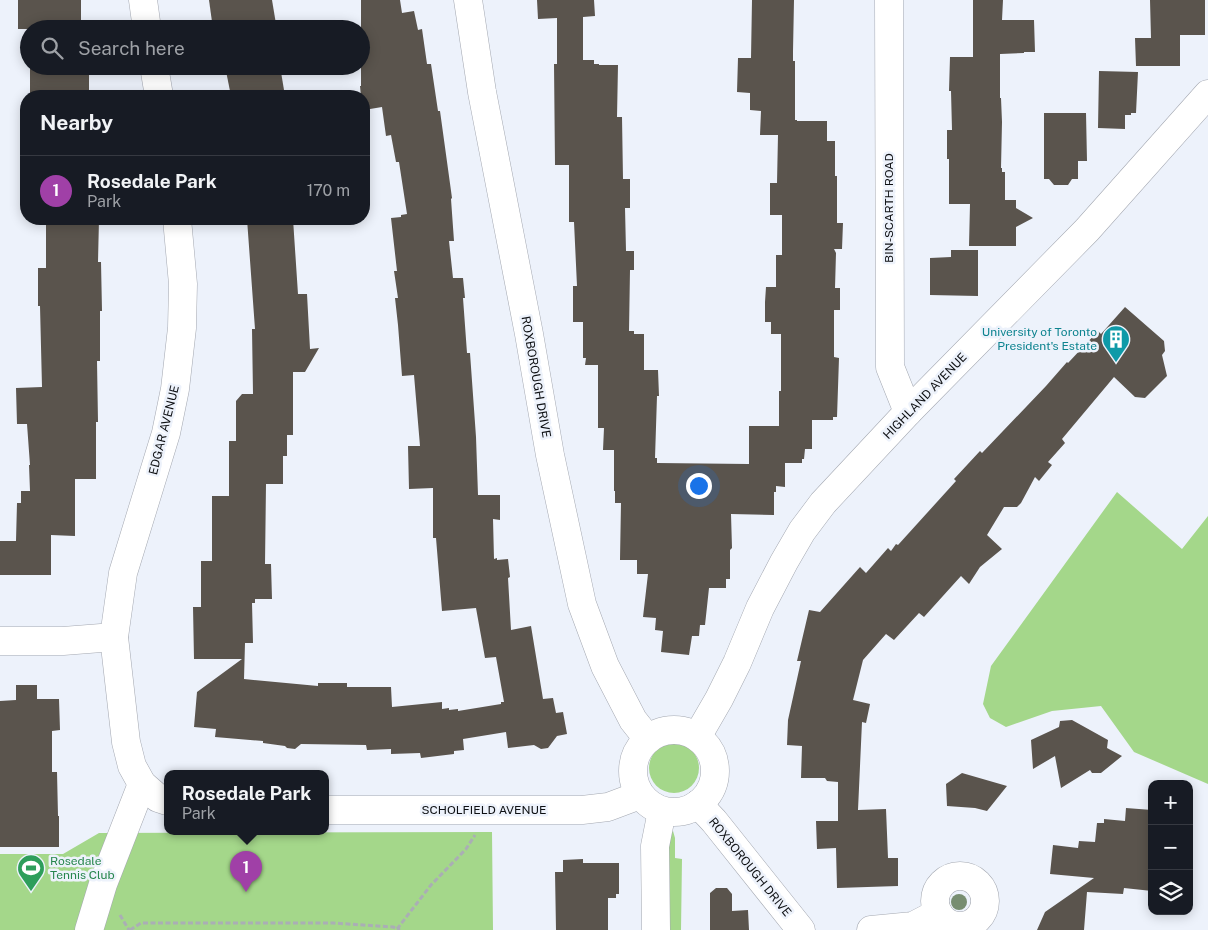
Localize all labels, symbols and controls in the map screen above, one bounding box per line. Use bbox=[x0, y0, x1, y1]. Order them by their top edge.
search box bbox=[20, 20, 370, 75]
icon: search bbox=[38, 34, 66, 62]
text: Search here bbox=[78, 37, 185, 59]
text: Nearby bbox=[40, 110, 113, 135]
street label: BIN-SCARTH ROAD bbox=[882, 153, 896, 263]
text: Rosedale Park bbox=[87, 170, 217, 192]
text: 1 bbox=[53, 181, 59, 200]
text: 170 m bbox=[307, 181, 350, 200]
text: Park bbox=[87, 192, 121, 211]
street label: ROXBOROUGH DRIVE bbox=[518, 315, 554, 439]
building icon: University of Toronto President's Estate bbox=[1101, 324, 1131, 363]
place label: University of Toronto President's Estate bbox=[982, 325, 1097, 353]
street label: HIGHLAND AVENUE bbox=[880, 350, 970, 442]
street label: EDGAR AVENUE bbox=[146, 384, 182, 476]
your location bbox=[686, 473, 712, 499]
popup bbox=[164, 770, 329, 835]
map controls bbox=[1148, 780, 1193, 915]
button: + bbox=[1148, 780, 1193, 825]
text: Rosedale Park bbox=[182, 782, 311, 804]
street label: SCHOLFIELD AVENUE bbox=[422, 803, 546, 817]
text: Park bbox=[182, 804, 216, 823]
street label: ROXBOROUGH DRIVE bbox=[706, 815, 794, 919]
button: − bbox=[1148, 825, 1193, 870]
pin: 1 bbox=[230, 851, 262, 892]
sports icon: Rosedale Tennis Club bbox=[16, 853, 46, 892]
place label: Rosedale Tennis Club bbox=[50, 854, 115, 882]
button: layers bbox=[1148, 870, 1193, 915]

